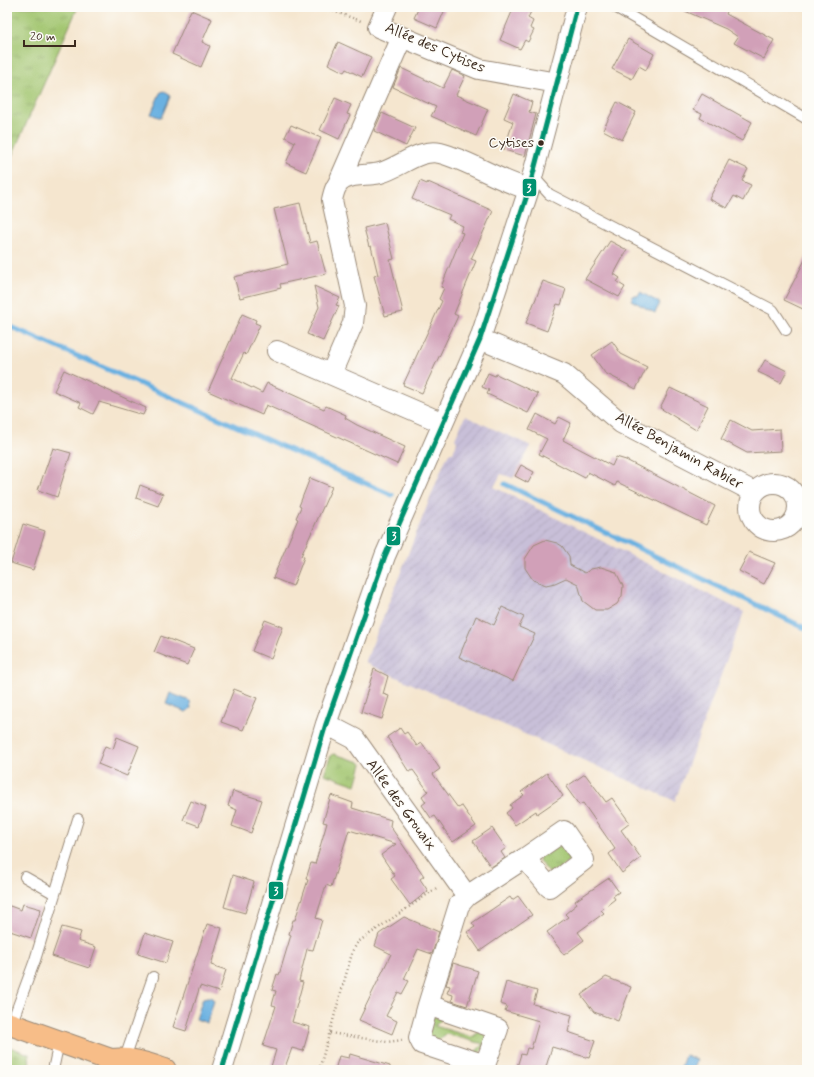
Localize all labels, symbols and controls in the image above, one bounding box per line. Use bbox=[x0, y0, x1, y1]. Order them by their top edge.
street label: Allée des Cytises bbox=[382, 18, 488, 78]
scale bar bbox=[24, 22, 75, 48]
text: 20 m bbox=[30, 29, 56, 45]
place label: Cytises bbox=[489, 134, 534, 152]
marker: Cytises bbox=[536, 138, 546, 148]
line badge: 3 bbox=[522, 178, 537, 197]
text: 3 bbox=[527, 182, 532, 196]
street label: Allée Benjamin Rabier bbox=[612, 408, 747, 495]
line badge: 3 bbox=[386, 526, 401, 546]
text: 3 bbox=[392, 530, 397, 544]
street label: Allée des Grouaix bbox=[361, 755, 441, 855]
line badge: 3 bbox=[268, 881, 284, 900]
text: 3 bbox=[274, 885, 279, 899]

